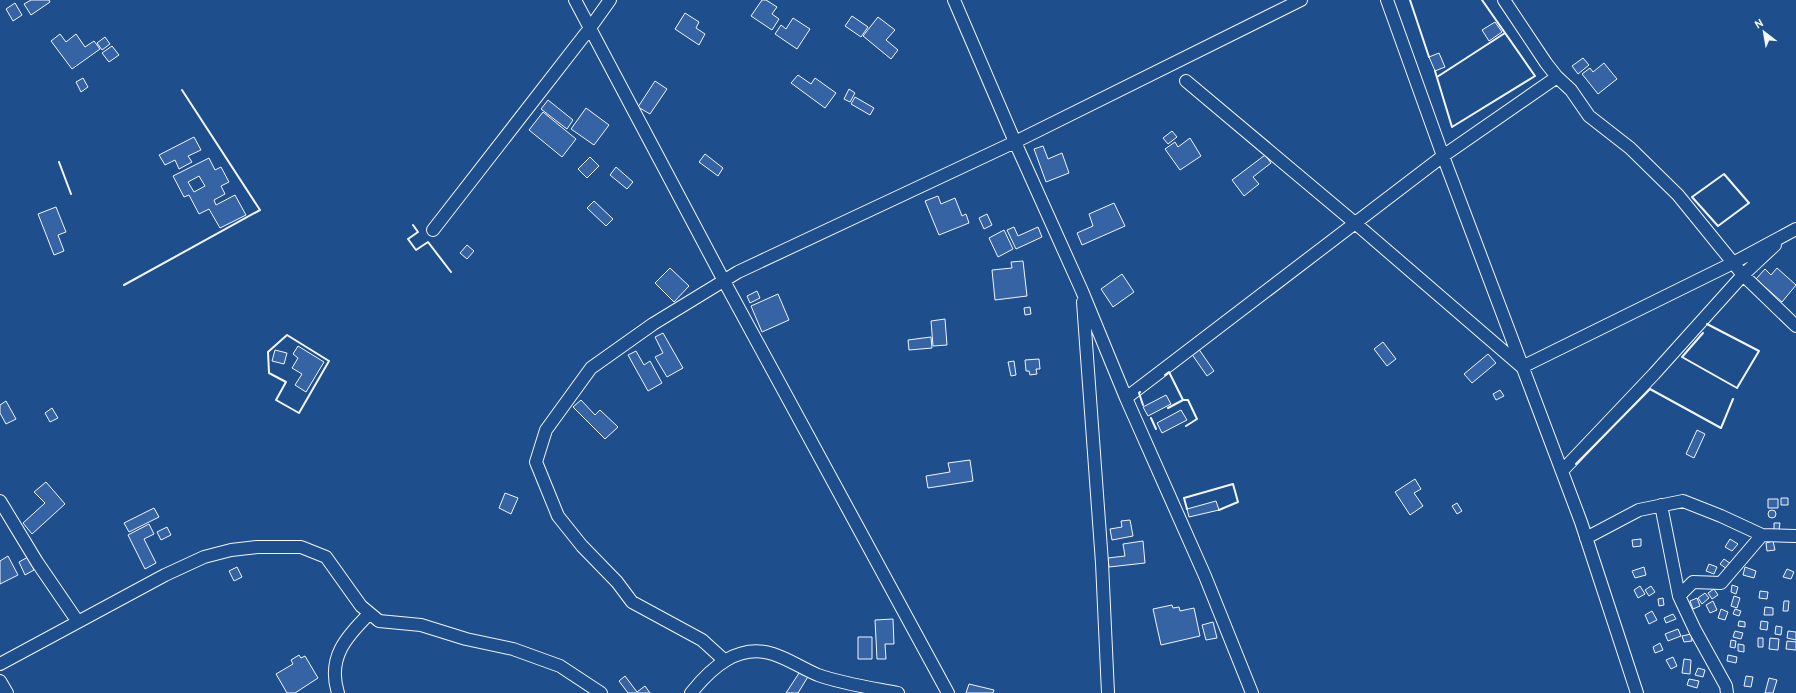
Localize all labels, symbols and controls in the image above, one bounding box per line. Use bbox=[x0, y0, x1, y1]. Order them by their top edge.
north arrow bbox=[1744, 12, 1784, 52]
text: N bbox=[1752, 16, 1766, 32]

